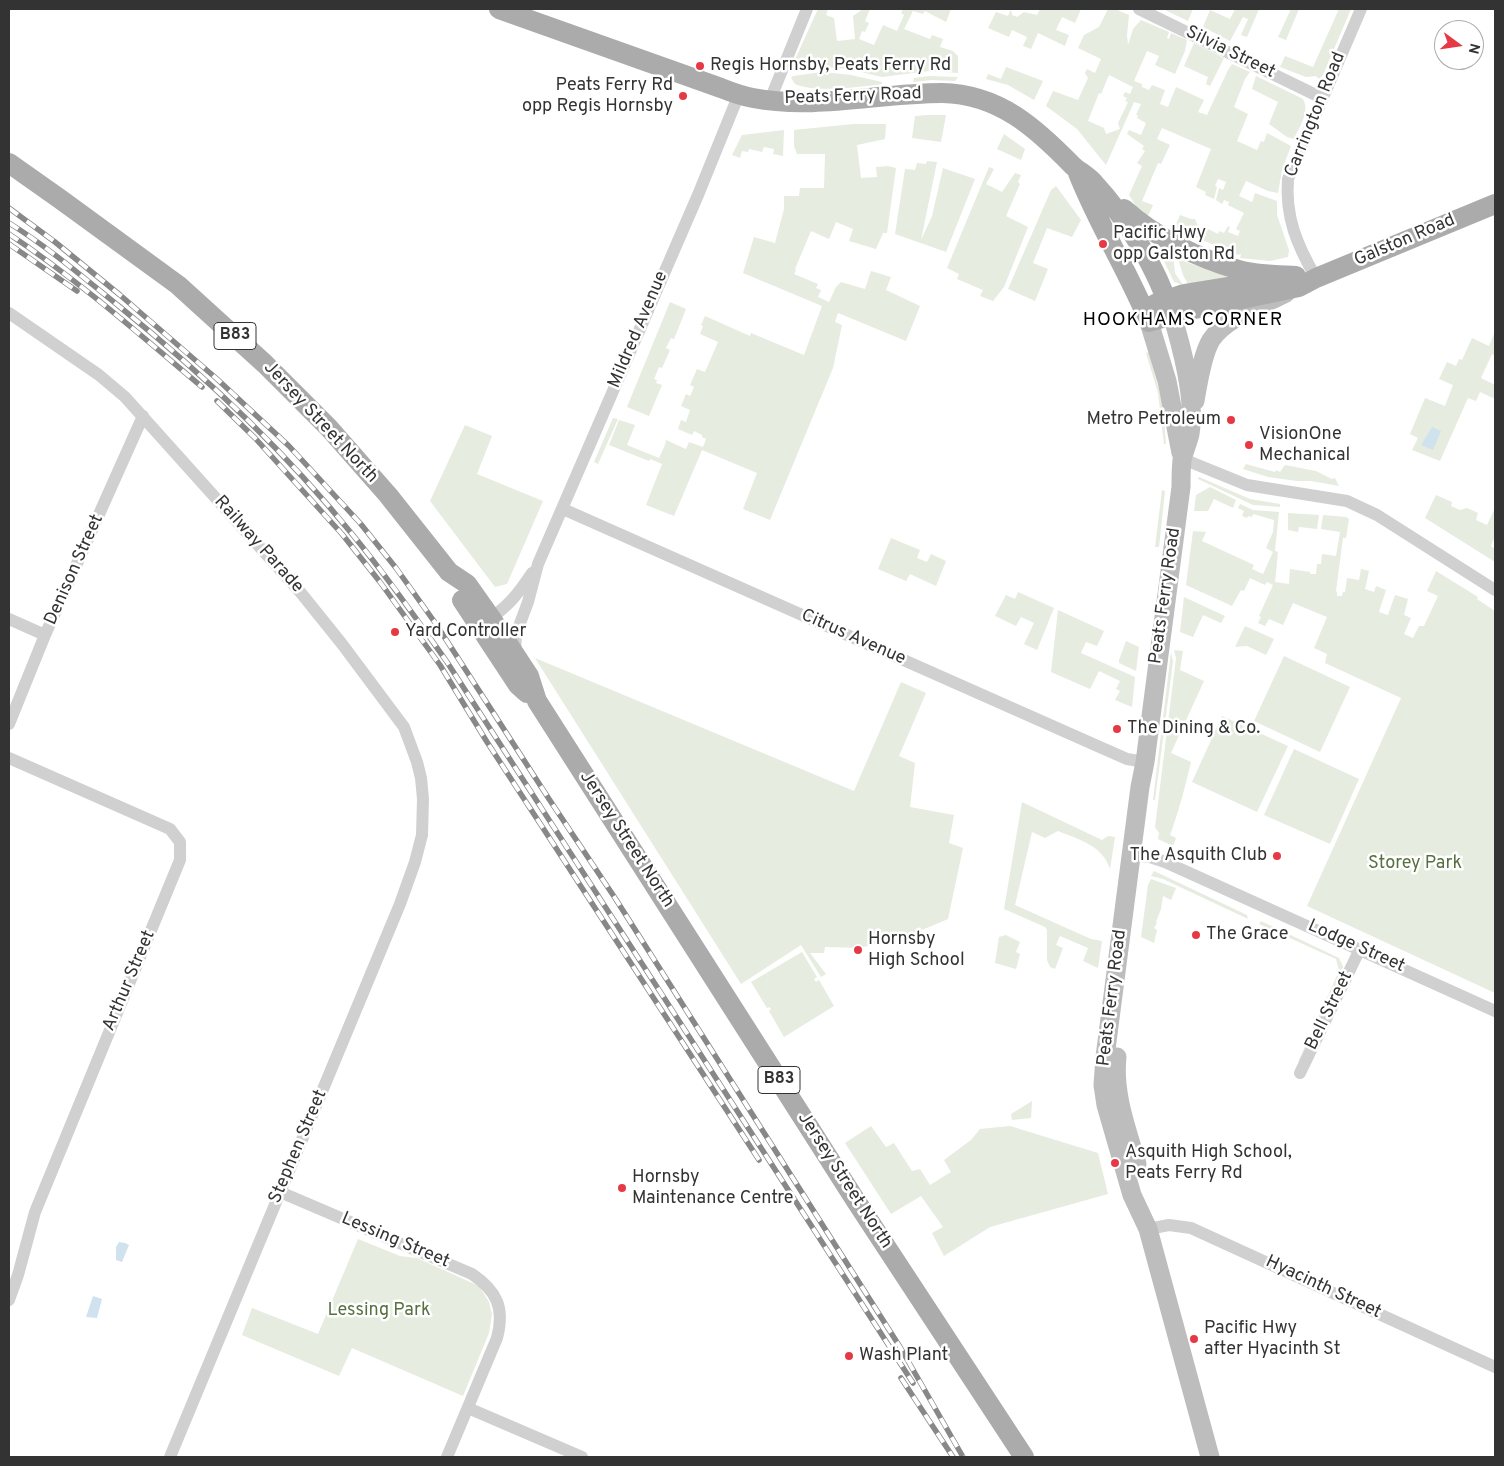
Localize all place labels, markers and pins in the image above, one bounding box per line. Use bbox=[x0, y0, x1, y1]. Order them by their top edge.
place label: Regis Hornsby, Peats Ferry Rd bbox=[710, 55, 951, 77]
marker: Regis Hornsby, Peats Ferry Rd bbox=[694, 60, 706, 72]
place label: Peats Ferry Rd opp Regis Hornsby bbox=[522, 75, 673, 118]
marker: Peats Ferry Rd opp Regis Hornsby bbox=[677, 90, 689, 102]
place label: Pacific Hwy opp Galston Rd bbox=[1113, 223, 1235, 266]
marker: Pacific Hwy opp Galston Rd bbox=[1097, 238, 1109, 250]
place label: Metro Petroleum bbox=[1087, 409, 1221, 431]
marker: Metro Petroleum bbox=[1225, 414, 1237, 426]
place label: VisionOne Mechanical bbox=[1259, 424, 1350, 466]
marker: VisionOne Mechanical bbox=[1243, 439, 1255, 451]
place label: Yard Controller bbox=[405, 621, 526, 643]
marker: Yard Controller bbox=[389, 626, 401, 638]
place label: The Dining & Co. bbox=[1127, 718, 1260, 740]
marker: The Dining & Co. bbox=[1111, 723, 1123, 735]
place label: The Asquith Club bbox=[1130, 845, 1267, 867]
marker: The Asquith Club bbox=[1271, 850, 1283, 862]
place label: The Grace bbox=[1206, 924, 1288, 946]
place label: Hornsby High School bbox=[868, 929, 965, 972]
marker: The Grace bbox=[1190, 929, 1202, 941]
marker: Hornsby High School bbox=[852, 944, 864, 956]
place label: Asquith High School, Peats Ferry Rd bbox=[1125, 1142, 1292, 1184]
marker: Asquith High School, Peats Ferry Rd bbox=[1109, 1157, 1121, 1169]
place label: Hornsby Maintenance Centre bbox=[632, 1167, 793, 1210]
marker: Hornsby Maintenance Centre bbox=[616, 1182, 628, 1194]
place label: Pacific Hwy after Hyacinth St bbox=[1204, 1318, 1340, 1360]
marker: Pacific Hwy after Hyacinth St bbox=[1188, 1333, 1200, 1345]
place label: Wash Plant bbox=[859, 1345, 948, 1367]
marker: Wash Plant bbox=[843, 1350, 855, 1362]

